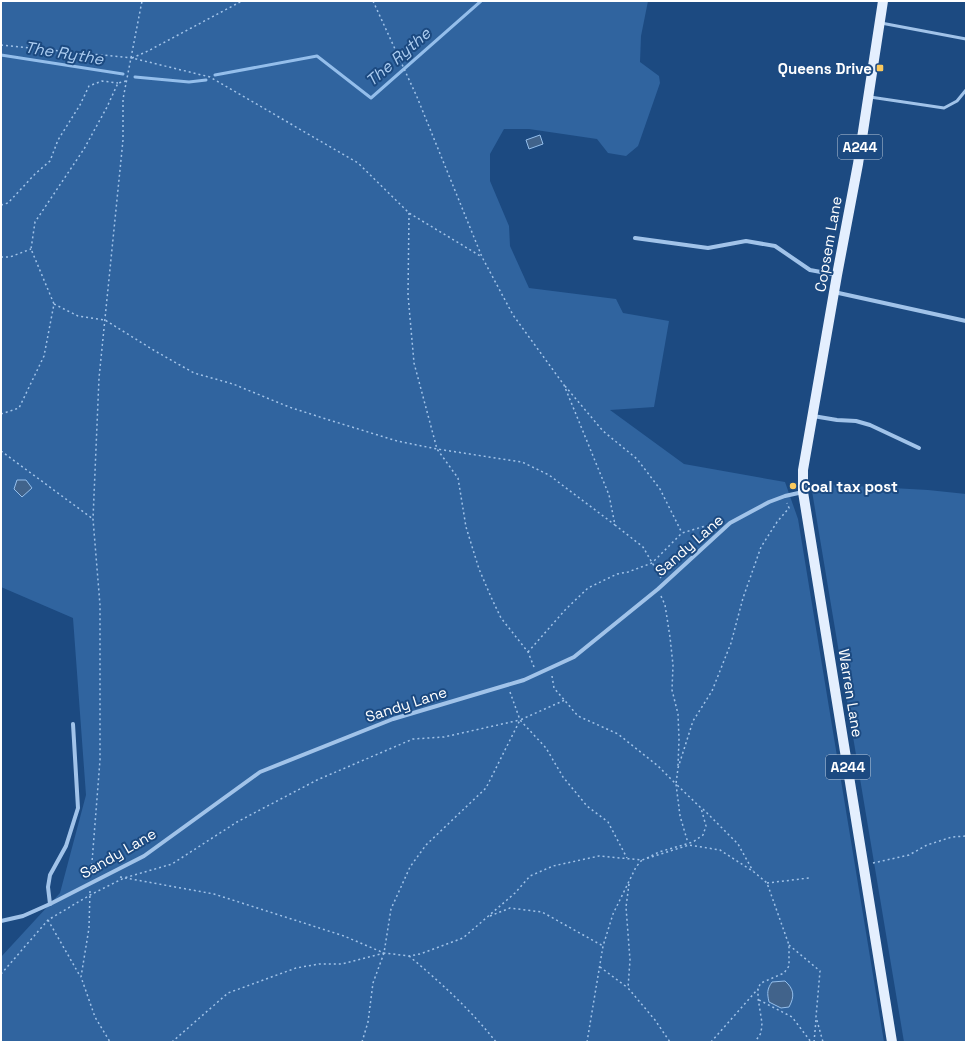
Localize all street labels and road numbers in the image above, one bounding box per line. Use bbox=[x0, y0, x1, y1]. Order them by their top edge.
road number: A244 bbox=[838, 135, 882, 159]
street label: Copsem Lane bbox=[810, 194, 846, 293]
street label: Sandy Lane bbox=[651, 510, 727, 580]
street label: Warren Lane bbox=[835, 647, 867, 739]
street label: Sandy Lane bbox=[363, 682, 449, 726]
road number: A244 bbox=[826, 755, 870, 779]
street label: Sandy Lane bbox=[77, 824, 159, 882]

